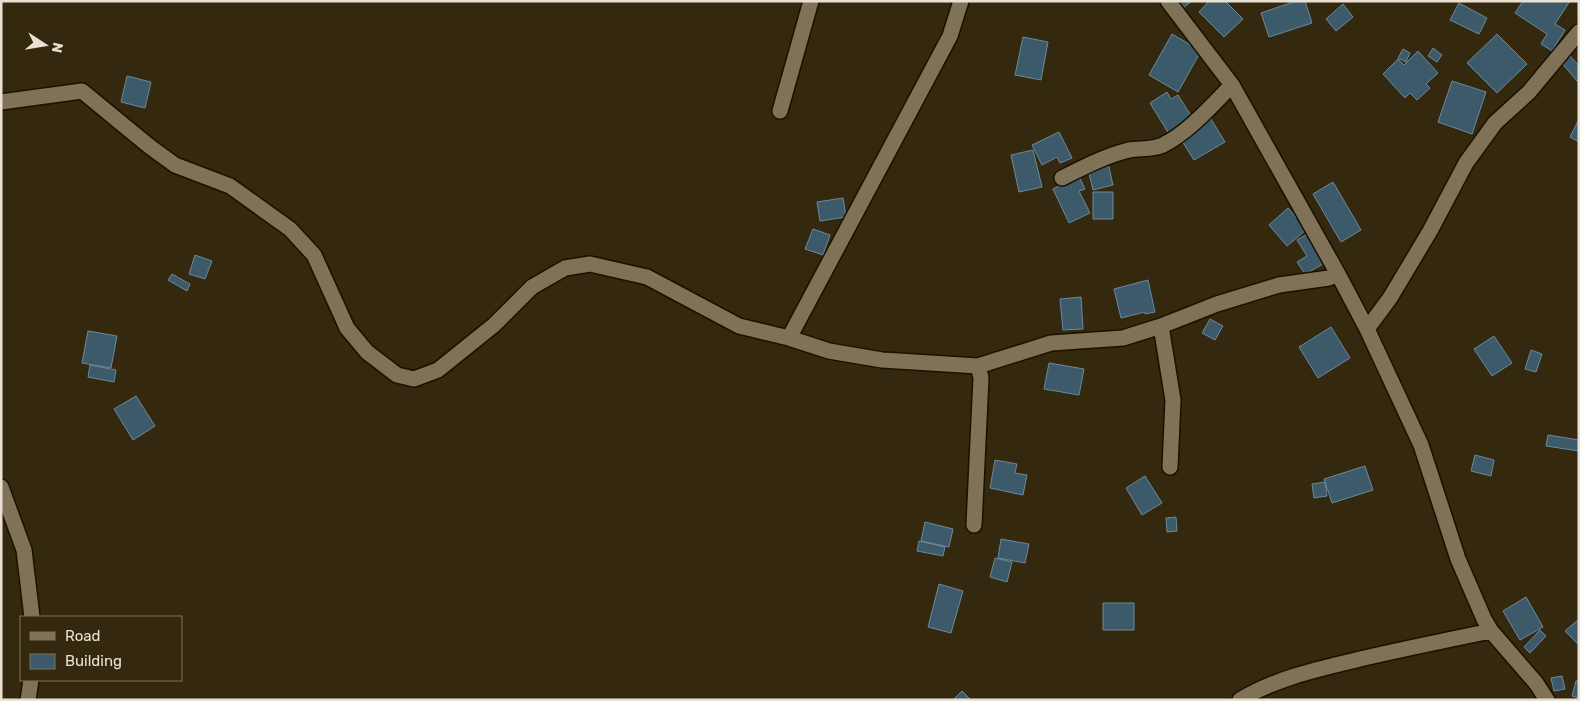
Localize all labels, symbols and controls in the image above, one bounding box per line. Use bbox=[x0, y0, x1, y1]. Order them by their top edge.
north arrow bbox=[20, 20, 70, 70]
text: N bbox=[48, 41, 67, 54]
legend bbox=[20, 616, 182, 681]
text: Road bbox=[65, 627, 101, 645]
text: Building bbox=[65, 652, 122, 670]

